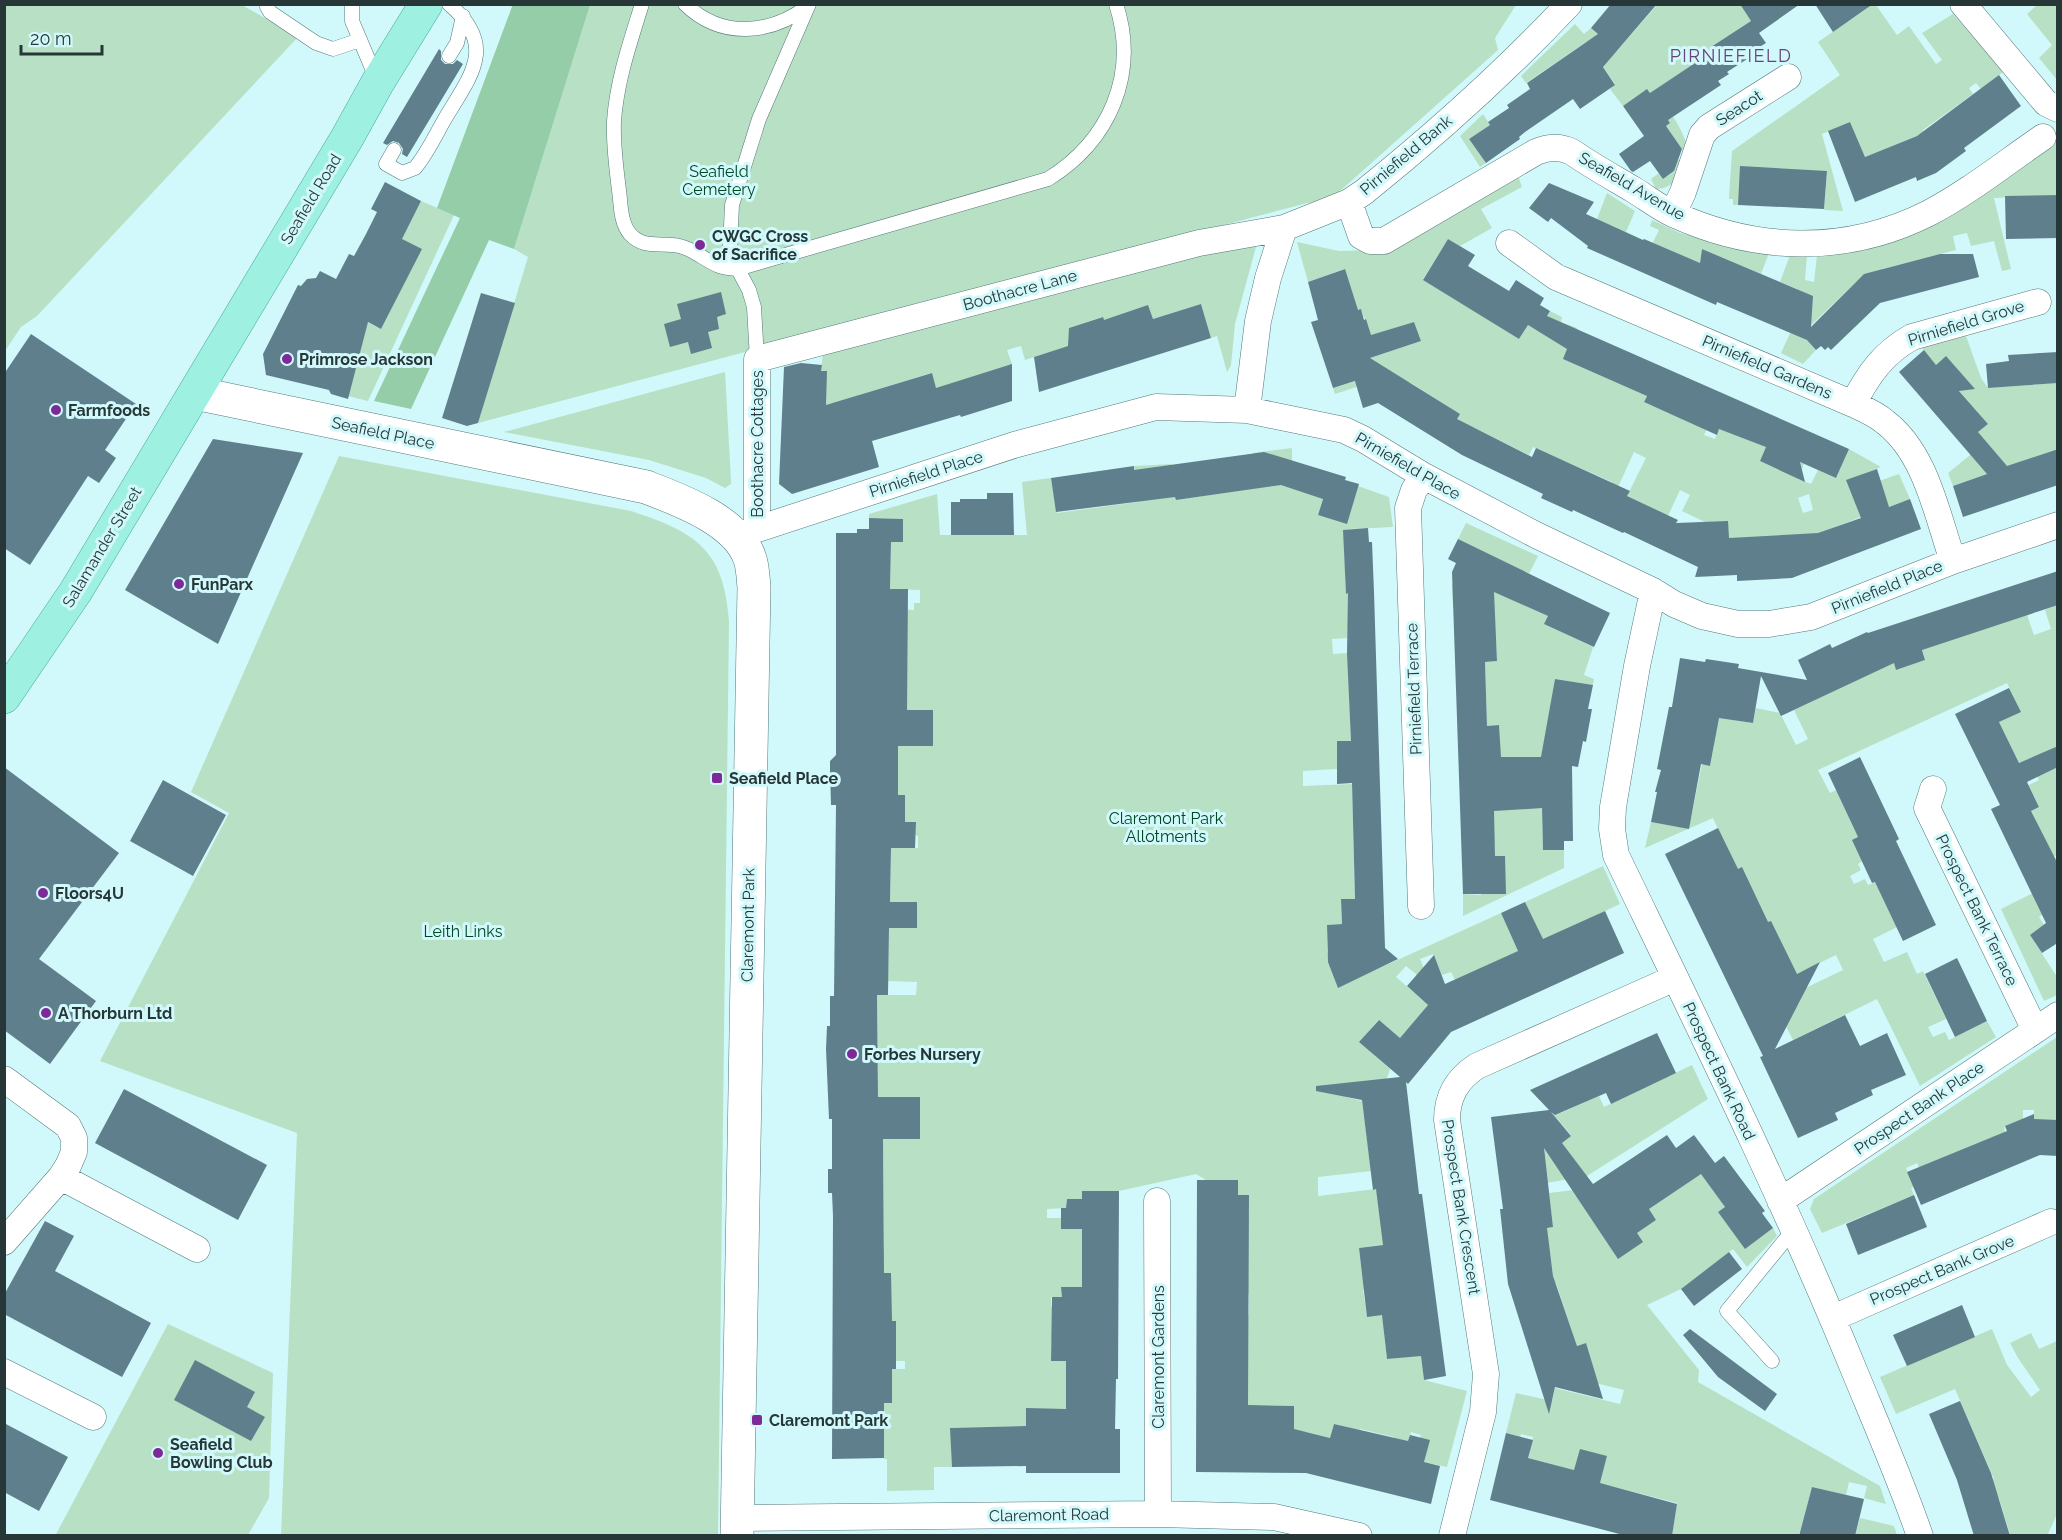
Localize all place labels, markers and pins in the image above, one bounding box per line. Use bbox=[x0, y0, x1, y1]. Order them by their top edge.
place label: CWGC Cross of Sacrifice bbox=[712, 227, 808, 264]
marker: CWGC Cross of Sacrifice bbox=[693, 238, 707, 252]
place label: Primrose Jackson bbox=[299, 350, 433, 369]
marker: Primrose Jackson bbox=[280, 352, 294, 366]
place label: Farmfoods bbox=[68, 401, 150, 420]
marker: Farmfoods bbox=[49, 403, 63, 417]
place label: FunParx bbox=[191, 575, 254, 594]
marker: FunParx bbox=[172, 577, 186, 591]
place label: Seafield Place bbox=[729, 769, 839, 788]
marker: Seafield Place bbox=[710, 771, 724, 785]
place label: Floors4U bbox=[55, 884, 124, 903]
marker: Floors4U bbox=[36, 886, 50, 900]
place label: A Thorburn Ltd bbox=[58, 1004, 172, 1023]
marker: A Thorburn Ltd bbox=[39, 1006, 53, 1020]
place label: Forbes Nursery bbox=[864, 1045, 981, 1064]
marker: Forbes Nursery bbox=[845, 1047, 859, 1061]
place label: Claremont Park bbox=[769, 1411, 888, 1430]
marker: Claremont Park bbox=[750, 1413, 764, 1427]
place label: Seafield Bowling Club bbox=[170, 1435, 273, 1472]
marker: Seafield Bowling Club bbox=[151, 1446, 165, 1460]

